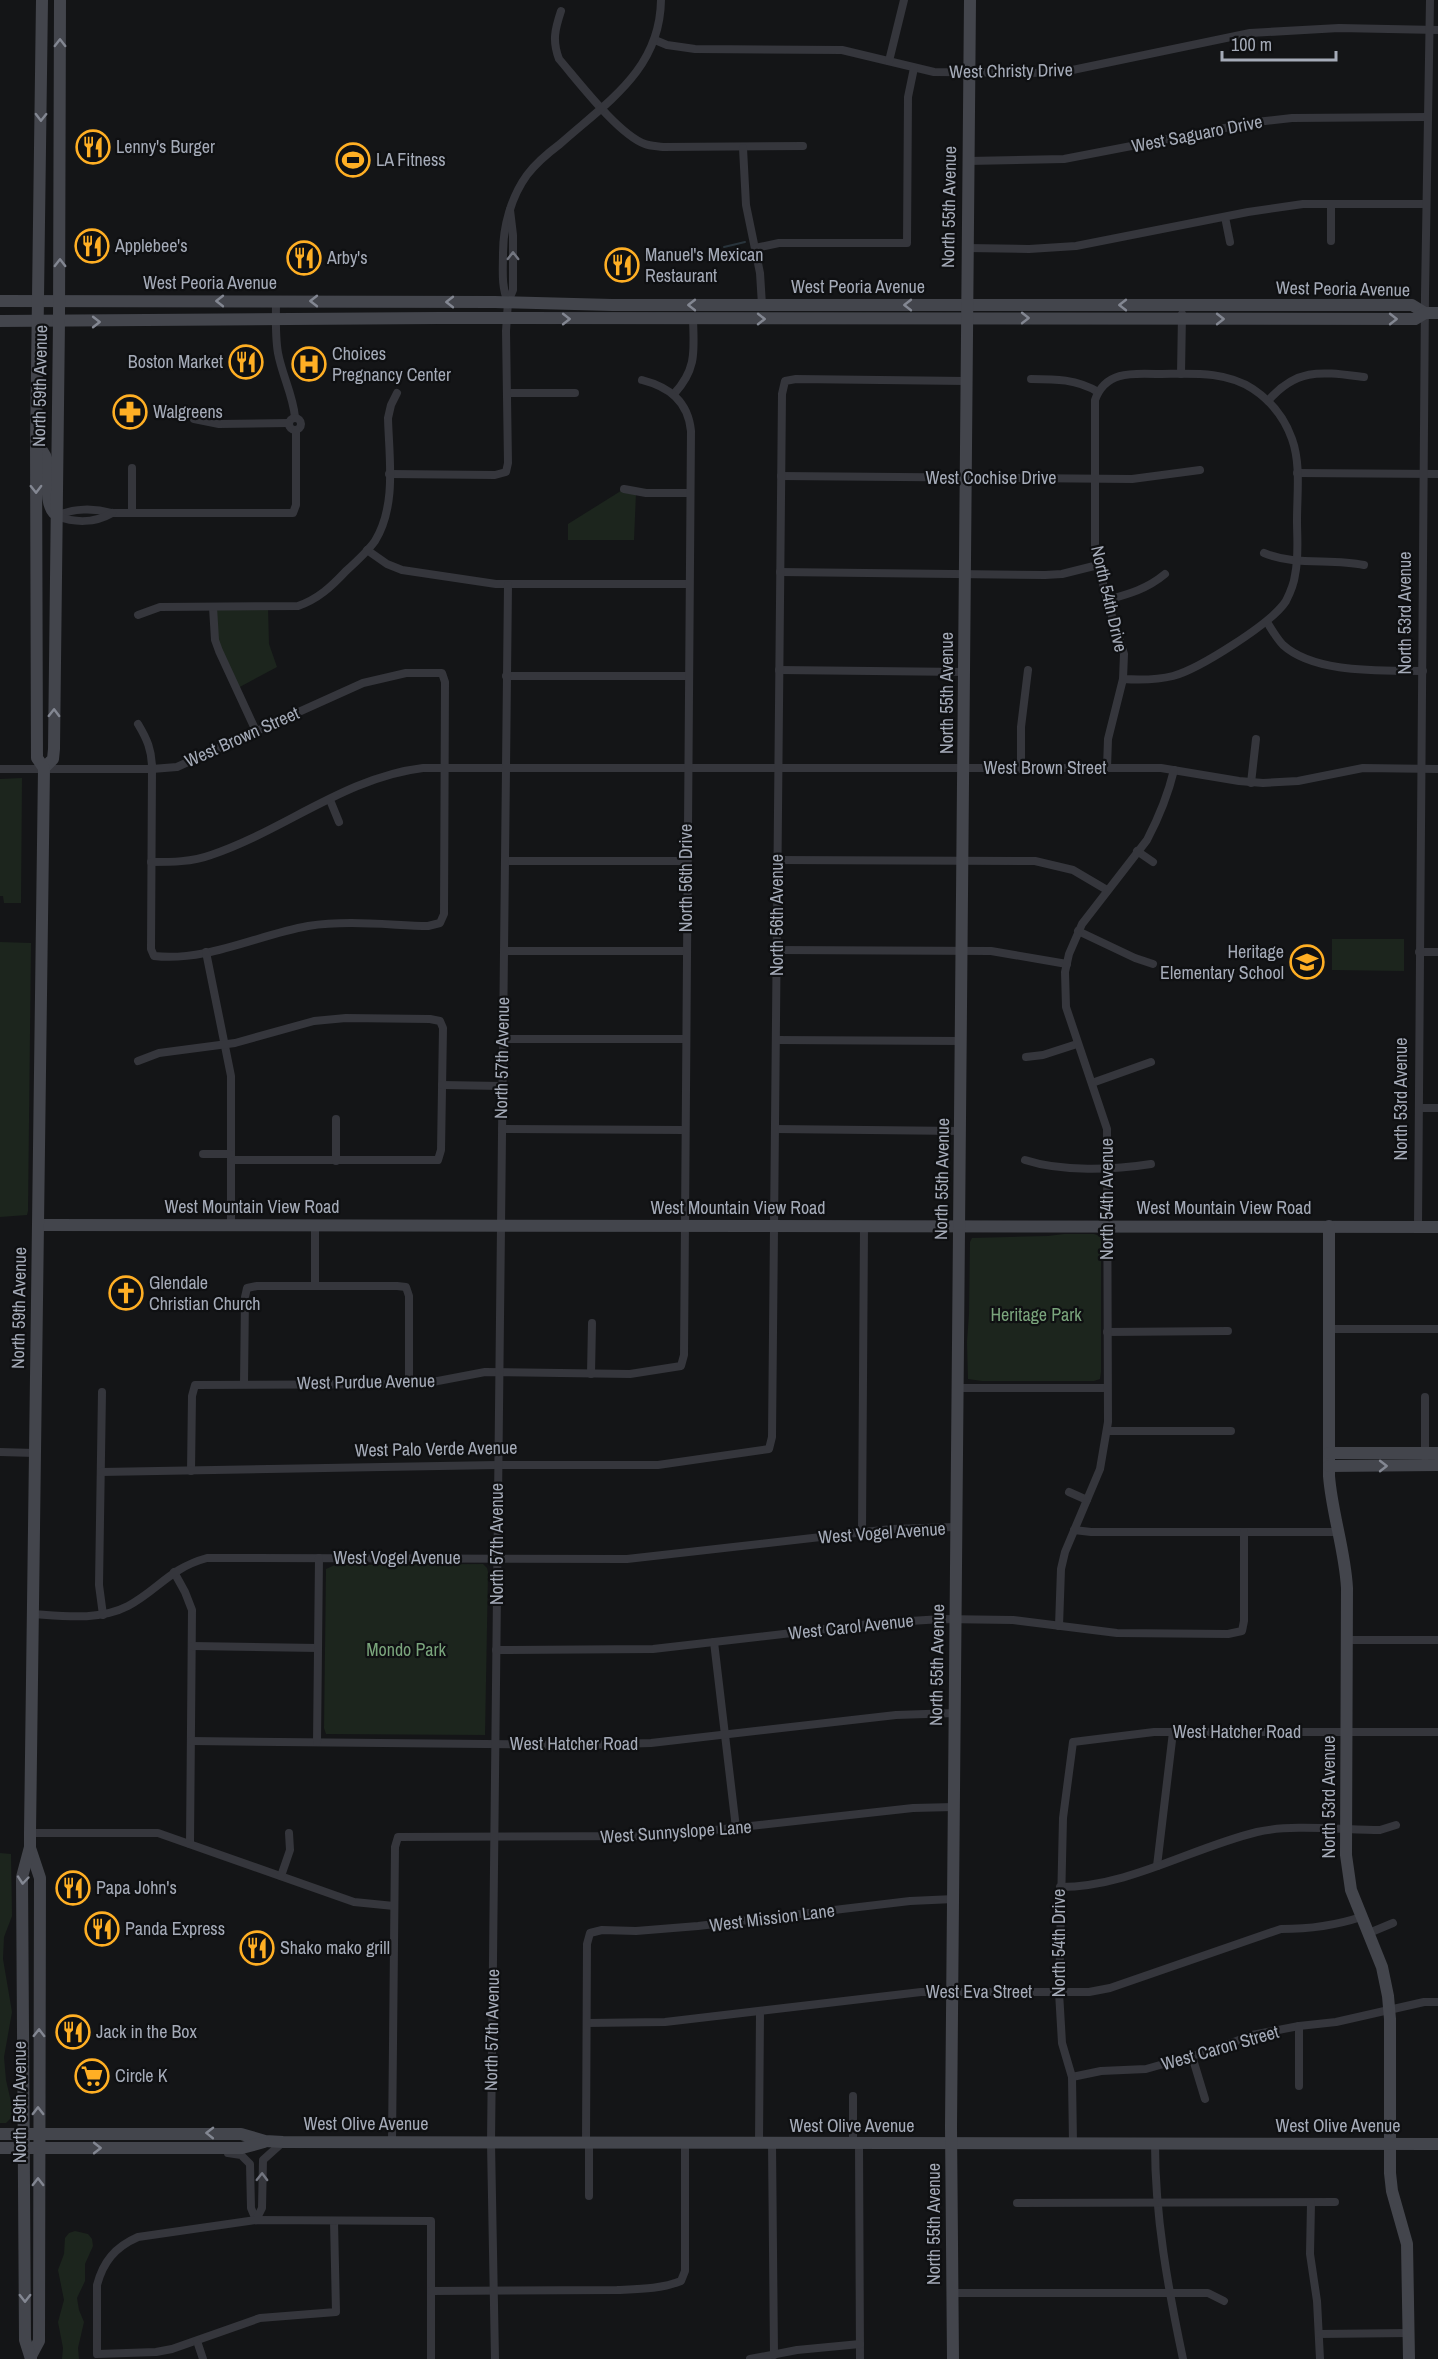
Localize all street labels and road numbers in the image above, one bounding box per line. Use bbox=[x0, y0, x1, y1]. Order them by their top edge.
street label: West Christy Drive bbox=[949, 57, 1073, 84]
street label: West Saguaro Drive bbox=[1129, 109, 1264, 158]
street label: North 55th Avenue bbox=[935, 146, 962, 268]
street label: West Peoria Avenue bbox=[143, 270, 277, 295]
street label: West Peoria Avenue bbox=[791, 274, 925, 299]
street label: West Peoria Avenue bbox=[1276, 275, 1410, 302]
street label: North 59th Avenue bbox=[26, 325, 53, 447]
street label: West Cochise Drive bbox=[926, 465, 1057, 490]
street label: North 54th Drive bbox=[1085, 543, 1134, 654]
street label: North 53rd Avenue bbox=[1392, 552, 1417, 674]
street label: North 55th Avenue bbox=[934, 632, 959, 754]
street label: West Brown Street bbox=[181, 700, 303, 773]
street label: West Brown Street bbox=[984, 755, 1106, 780]
street label: North 56th Drive bbox=[673, 824, 698, 932]
street label: North 56th Avenue bbox=[764, 854, 789, 976]
street label: North 57th Avenue bbox=[488, 997, 515, 1119]
street label: North 53rd Avenue bbox=[1388, 1038, 1413, 1160]
street label: North 55th Avenue bbox=[928, 1118, 955, 1240]
street label: North 54th Avenue bbox=[1094, 1138, 1119, 1260]
street label: West Mountain View Road bbox=[164, 1194, 340, 1219]
street label: West Mountain View Road bbox=[650, 1195, 826, 1220]
street label: West Mountain View Road bbox=[1136, 1195, 1312, 1220]
street label: North 59th Avenue bbox=[5, 1247, 32, 1369]
street label: West Purdue Avenue bbox=[297, 1368, 435, 1395]
street label: West Palo Verde Avenue bbox=[354, 1435, 518, 1462]
street label: North 57th Avenue bbox=[484, 1483, 509, 1605]
street label: West Vogel Avenue bbox=[817, 1516, 946, 1549]
street label: West Vogel Avenue bbox=[333, 1545, 461, 1570]
street label: North 55th Avenue bbox=[923, 1604, 950, 1726]
street label: West Carol Avenue bbox=[787, 1607, 915, 1646]
street label: West Hatcher Road bbox=[1173, 1719, 1301, 1744]
street label: West Hatcher Road bbox=[510, 1731, 638, 1756]
street label: North 53rd Avenue bbox=[1316, 1736, 1341, 1858]
street label: West Sunnyslope Lane bbox=[600, 1814, 752, 1849]
street label: North 54th Drive bbox=[1046, 1889, 1071, 1997]
street label: West Mission Lane bbox=[708, 1897, 836, 1938]
street label: North 57th Avenue bbox=[478, 1969, 505, 2091]
street label: West Eva Street bbox=[926, 1979, 1032, 2004]
street label: West Caron Street bbox=[1158, 2019, 1282, 2076]
street label: North 59th Avenue bbox=[7, 2041, 32, 2163]
street label: West Olive Avenue bbox=[303, 2111, 429, 2136]
street label: West Olive Avenue bbox=[789, 2113, 915, 2138]
street label: West Olive Avenue bbox=[1275, 2113, 1401, 2138]
street label: North 55th Avenue bbox=[921, 2163, 946, 2285]

